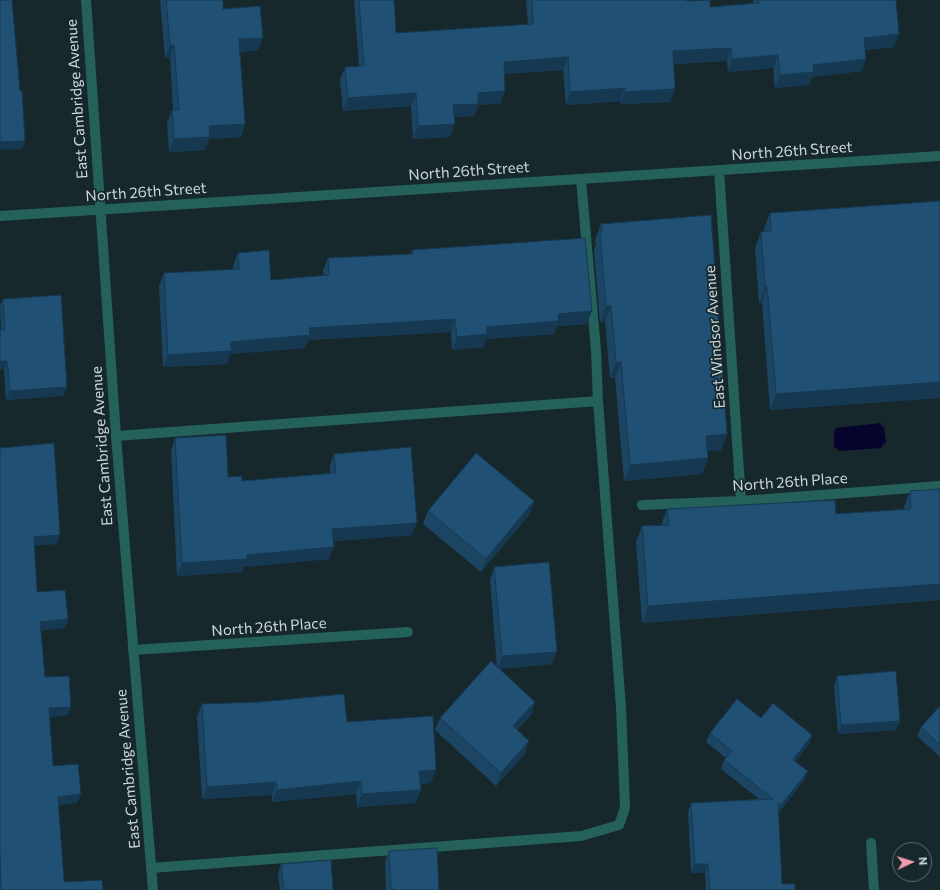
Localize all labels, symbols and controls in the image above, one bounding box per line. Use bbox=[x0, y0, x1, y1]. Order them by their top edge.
street label: East Cambridge Avenue bbox=[62, 19, 92, 179]
street label: North 26th Street bbox=[731, 138, 853, 164]
street label: North 26th Street bbox=[408, 158, 530, 184]
street label: North 26th Street bbox=[85, 179, 207, 205]
street label: East Windsor Avenue bbox=[701, 265, 729, 409]
street label: East Cambridge Avenue bbox=[87, 366, 117, 526]
street label: North 26th Place bbox=[732, 469, 848, 495]
street label: North 26th Place bbox=[211, 614, 327, 640]
street label: East Cambridge Avenue bbox=[112, 689, 144, 849]
north arrow bbox=[892, 842, 932, 882]
text: N bbox=[917, 857, 930, 866]

